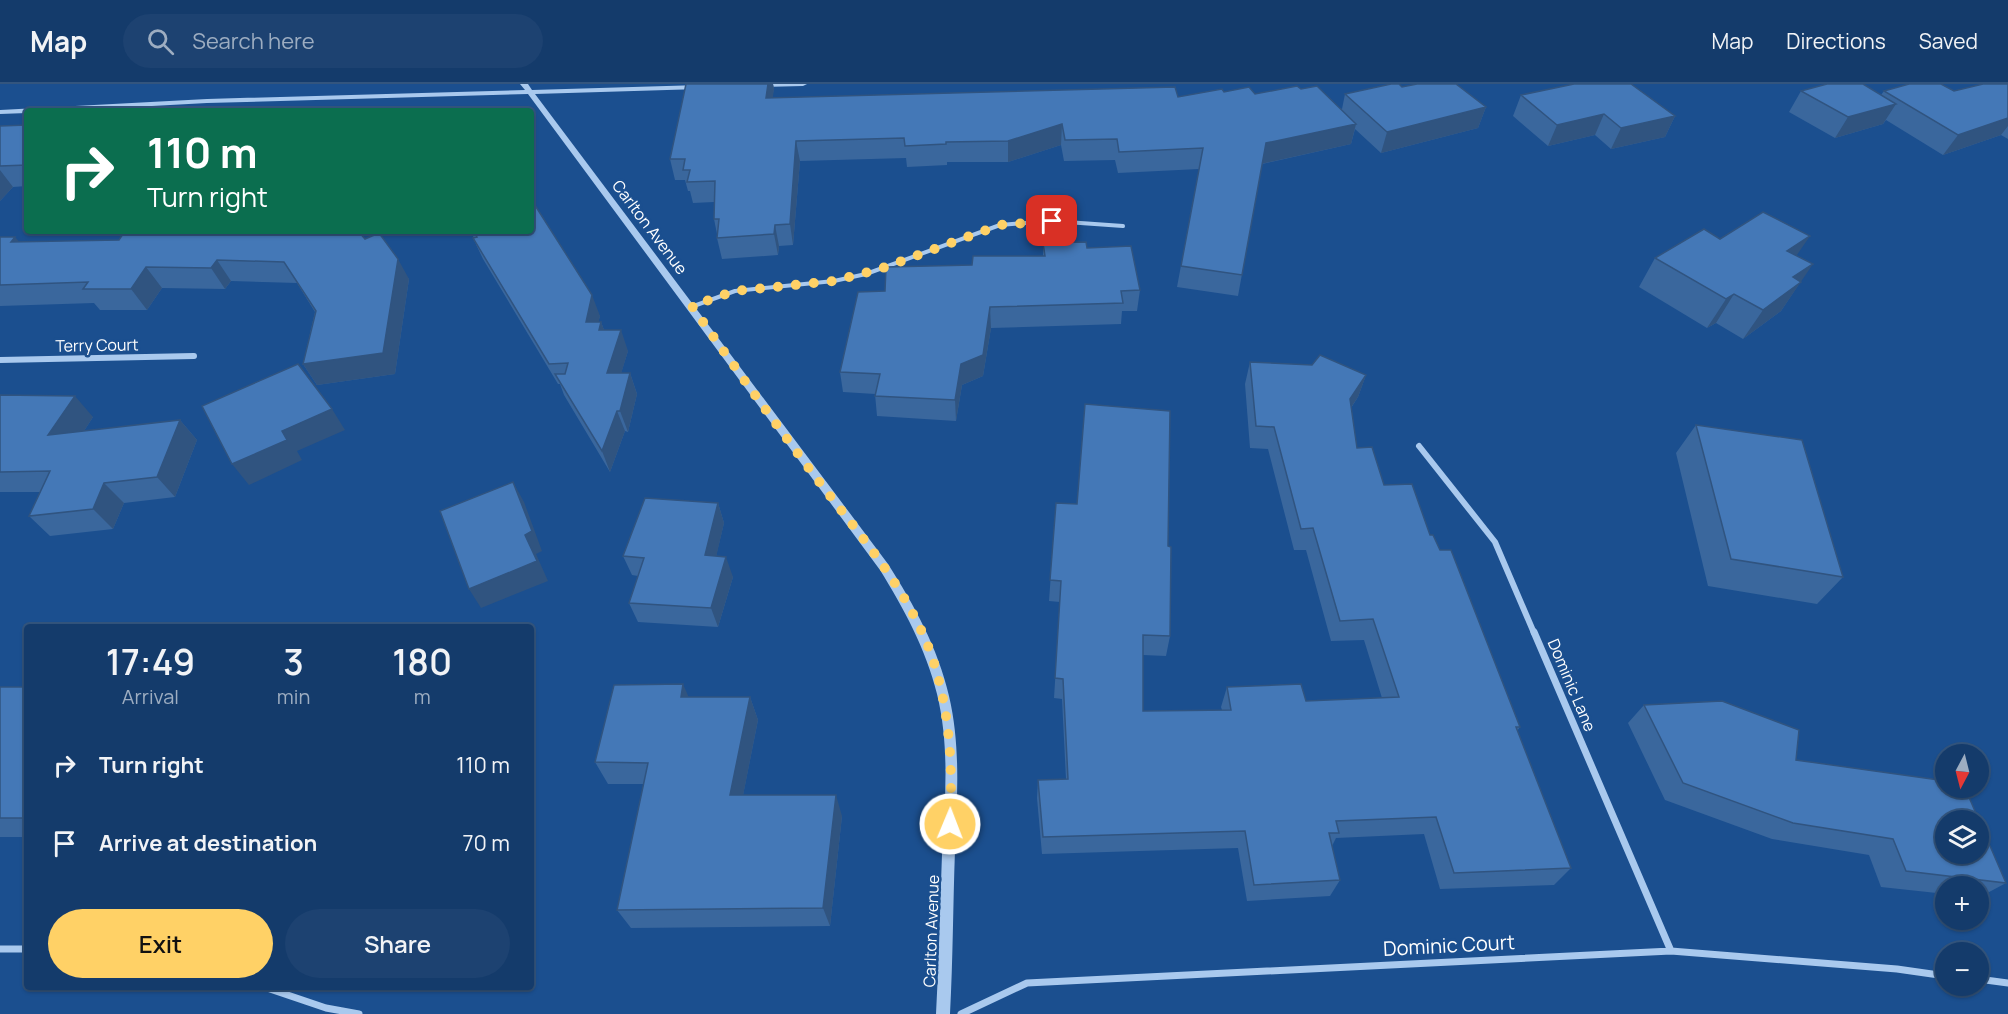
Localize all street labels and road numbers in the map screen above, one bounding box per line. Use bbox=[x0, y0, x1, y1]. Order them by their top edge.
street label: Carlton Avenue bbox=[607, 175, 693, 279]
street label: Terry Court bbox=[55, 333, 139, 357]
street label: Dominic Lane bbox=[1543, 635, 1601, 735]
street label: Carlton Avenue bbox=[918, 874, 944, 988]
street label: Dominic Court bbox=[1383, 928, 1515, 962]

